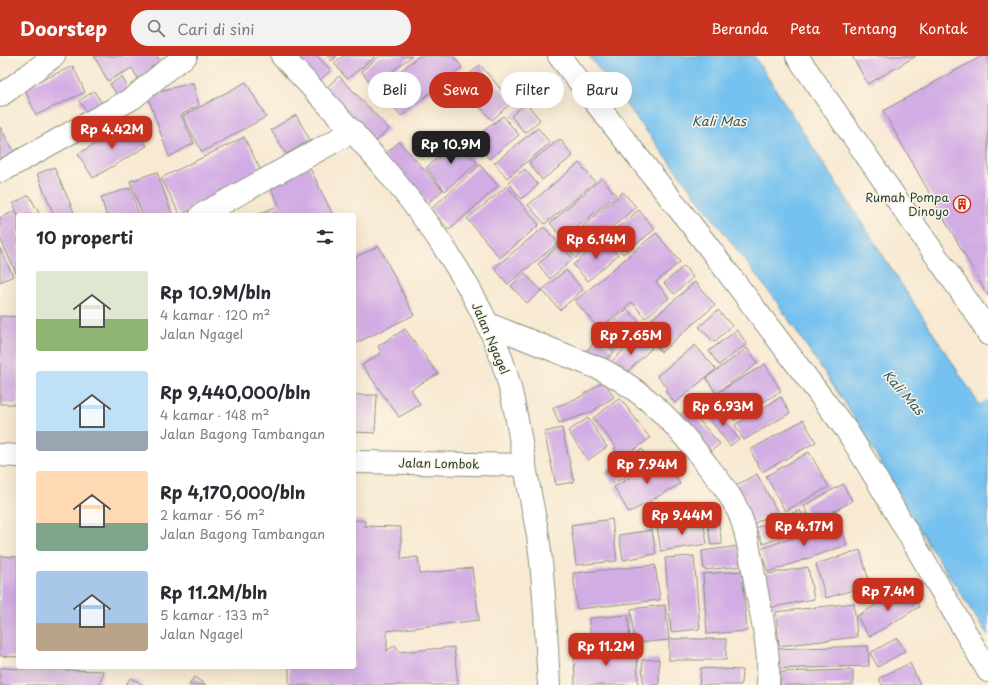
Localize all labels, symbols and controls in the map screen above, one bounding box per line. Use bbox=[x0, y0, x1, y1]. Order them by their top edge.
search box bbox=[131, 10, 411, 46]
text: Doorstep bbox=[20, 14, 107, 42]
icon: search bbox=[145, 17, 167, 39]
text: Cari di sini bbox=[177, 17, 255, 40]
text: Beranda bbox=[711, 18, 768, 39]
text: Peta bbox=[790, 18, 820, 39]
text: Tentang bbox=[842, 18, 897, 39]
text: Kontak bbox=[919, 18, 968, 39]
chip: Beli bbox=[368, 72, 421, 108]
chip: Sewa bbox=[429, 72, 493, 108]
chip: Filter bbox=[501, 72, 564, 108]
chip: Baru bbox=[572, 72, 632, 108]
water label: Kali Mas bbox=[692, 111, 748, 130]
pin: Rp 4.42M bbox=[71, 116, 153, 150]
text: Rp 4.42M bbox=[80, 119, 144, 138]
pin: Rp 10.9M bbox=[410, 131, 492, 165]
text: Rp 10.9M bbox=[421, 134, 481, 153]
place label: Rumah Pompa Dinoyo bbox=[865, 188, 949, 220]
building icon: Rumah Pompa Dinoyo bbox=[952, 194, 972, 214]
text: 10 properti bbox=[36, 224, 133, 250]
icon: filters bbox=[314, 226, 336, 248]
pin: Rp 6.14M bbox=[555, 226, 637, 260]
text: Rp 6.14M bbox=[566, 229, 626, 248]
text: Rp 10.9M/bln bbox=[160, 279, 271, 305]
icon: home bbox=[68, 287, 116, 335]
street label: Jalan Ngagel bbox=[468, 299, 514, 377]
text: 4 kamar · 120 m² bbox=[160, 305, 270, 324]
pin: Rp 7.65M bbox=[590, 322, 672, 356]
text: Jalan Ngagel bbox=[160, 324, 243, 343]
text: Rp 7.65M bbox=[600, 325, 662, 344]
water label: Kali Mas bbox=[879, 365, 930, 420]
text: Rp 9,440,000/bln bbox=[160, 379, 311, 405]
icon: home bbox=[68, 387, 116, 435]
pin: Rp 6.93M bbox=[682, 393, 764, 427]
text: Rp 6.93M bbox=[693, 396, 753, 415]
text: 4 kamar · 148 m² bbox=[160, 405, 270, 424]
text: Jalan Bagong Tambangan bbox=[160, 424, 325, 443]
pin: Rp 7.94M bbox=[606, 451, 688, 485]
street label: Jalan Lombok bbox=[398, 453, 480, 473]
text: Rp 7.94M bbox=[617, 454, 677, 473]
text: Rp 4,170,000/bln bbox=[160, 479, 305, 505]
icon: home bbox=[68, 487, 116, 535]
pin: Rp 9.44M bbox=[641, 502, 723, 536]
text: 2 kamar · 56 m² bbox=[160, 505, 265, 524]
text: Rp 9.44M bbox=[651, 505, 713, 524]
pin: Rp 4.17M bbox=[763, 513, 845, 547]
text: Rp 4.17M bbox=[775, 516, 833, 535]
text: Jalan Bagong Tambangan bbox=[160, 524, 325, 543]
pin: Rp 7.4M bbox=[851, 578, 925, 612]
text: Rp 11.2M/bln bbox=[160, 579, 267, 605]
text: Rp 7.4M bbox=[862, 581, 914, 600]
icon: home bbox=[68, 587, 116, 635]
text: 5 kamar · 133 m² bbox=[160, 605, 270, 624]
text: Jalan Ngagel bbox=[160, 624, 243, 643]
pin: Rp 11.2M bbox=[565, 633, 647, 667]
text: Rp 11.2M bbox=[577, 636, 635, 655]

